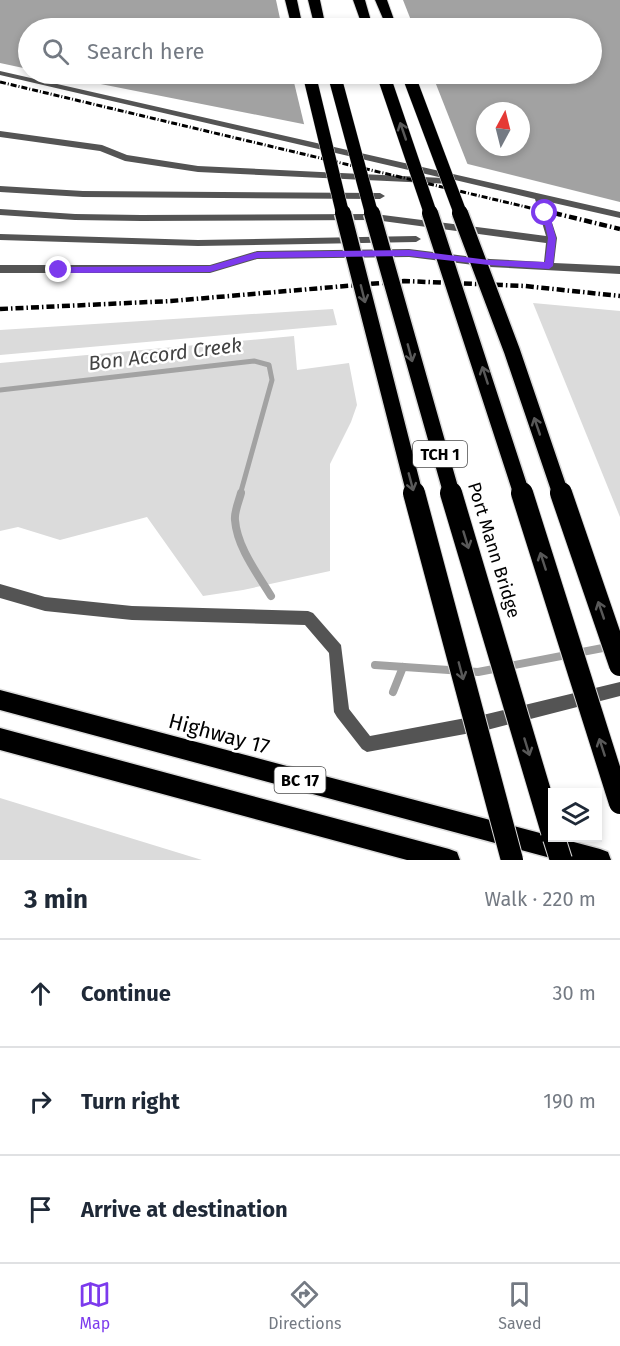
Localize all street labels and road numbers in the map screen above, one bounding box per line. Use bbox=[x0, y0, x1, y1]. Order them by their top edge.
road number: TCH 1 bbox=[413, 441, 467, 467]
street label: Port Mann Bridge bbox=[463, 479, 525, 621]
street label: Highway 17 bbox=[166, 708, 272, 760]
road number: BC 17 bbox=[274, 767, 326, 793]

